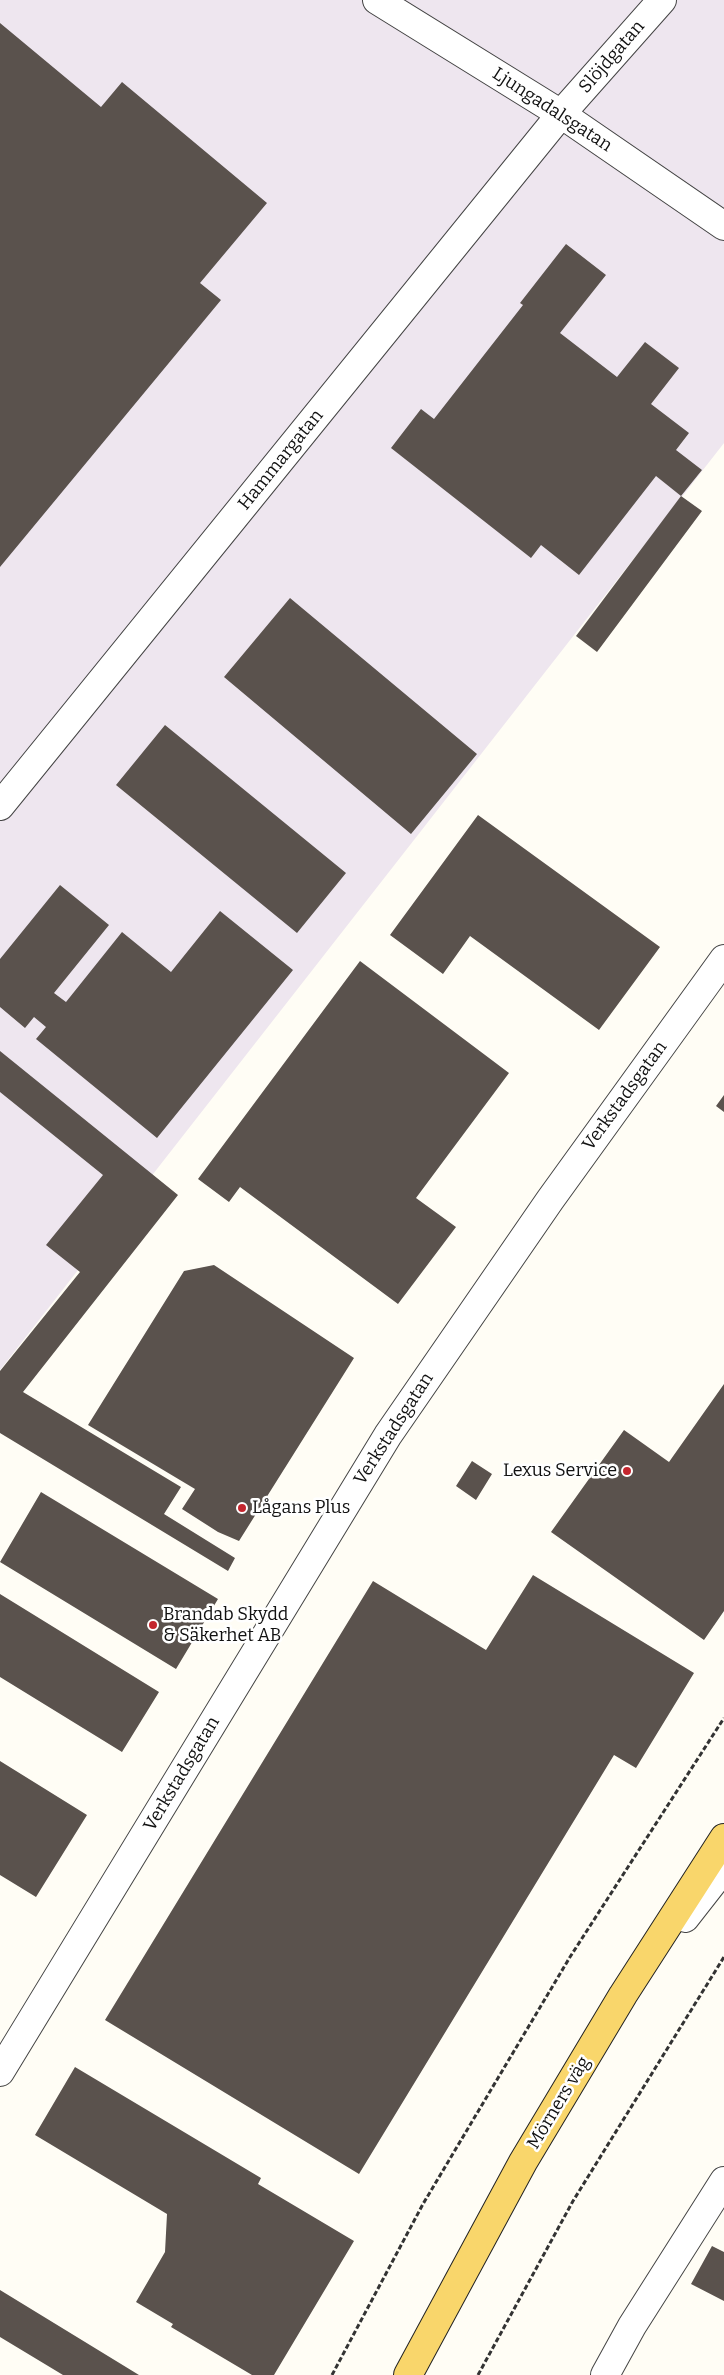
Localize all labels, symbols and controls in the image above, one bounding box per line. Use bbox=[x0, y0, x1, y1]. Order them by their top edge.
street label: Slöjdgatan bbox=[575, 16, 649, 98]
street label: Ljungadalsgatan bbox=[488, 63, 616, 157]
street label: Hammargatan bbox=[234, 405, 328, 515]
street label: Verkstadsgatan bbox=[578, 1037, 672, 1155]
street label: Verkstadsgatan bbox=[350, 1369, 438, 1489]
place label: Lexus Service bbox=[503, 1460, 617, 1482]
marker: Lexus Service bbox=[621, 1465, 633, 1477]
place label: Lågans Plus bbox=[252, 1497, 350, 1519]
marker: Lågans Plus bbox=[236, 1502, 248, 1514]
place label: Brandab Skydd & Säkerhet AB bbox=[163, 1604, 289, 1646]
marker: Brandab Skydd & Säkerhet AB bbox=[147, 1619, 159, 1631]
street label: Verkstadsgatan bbox=[139, 1713, 225, 1835]
street label: Mörners väg bbox=[523, 2053, 595, 2153]

